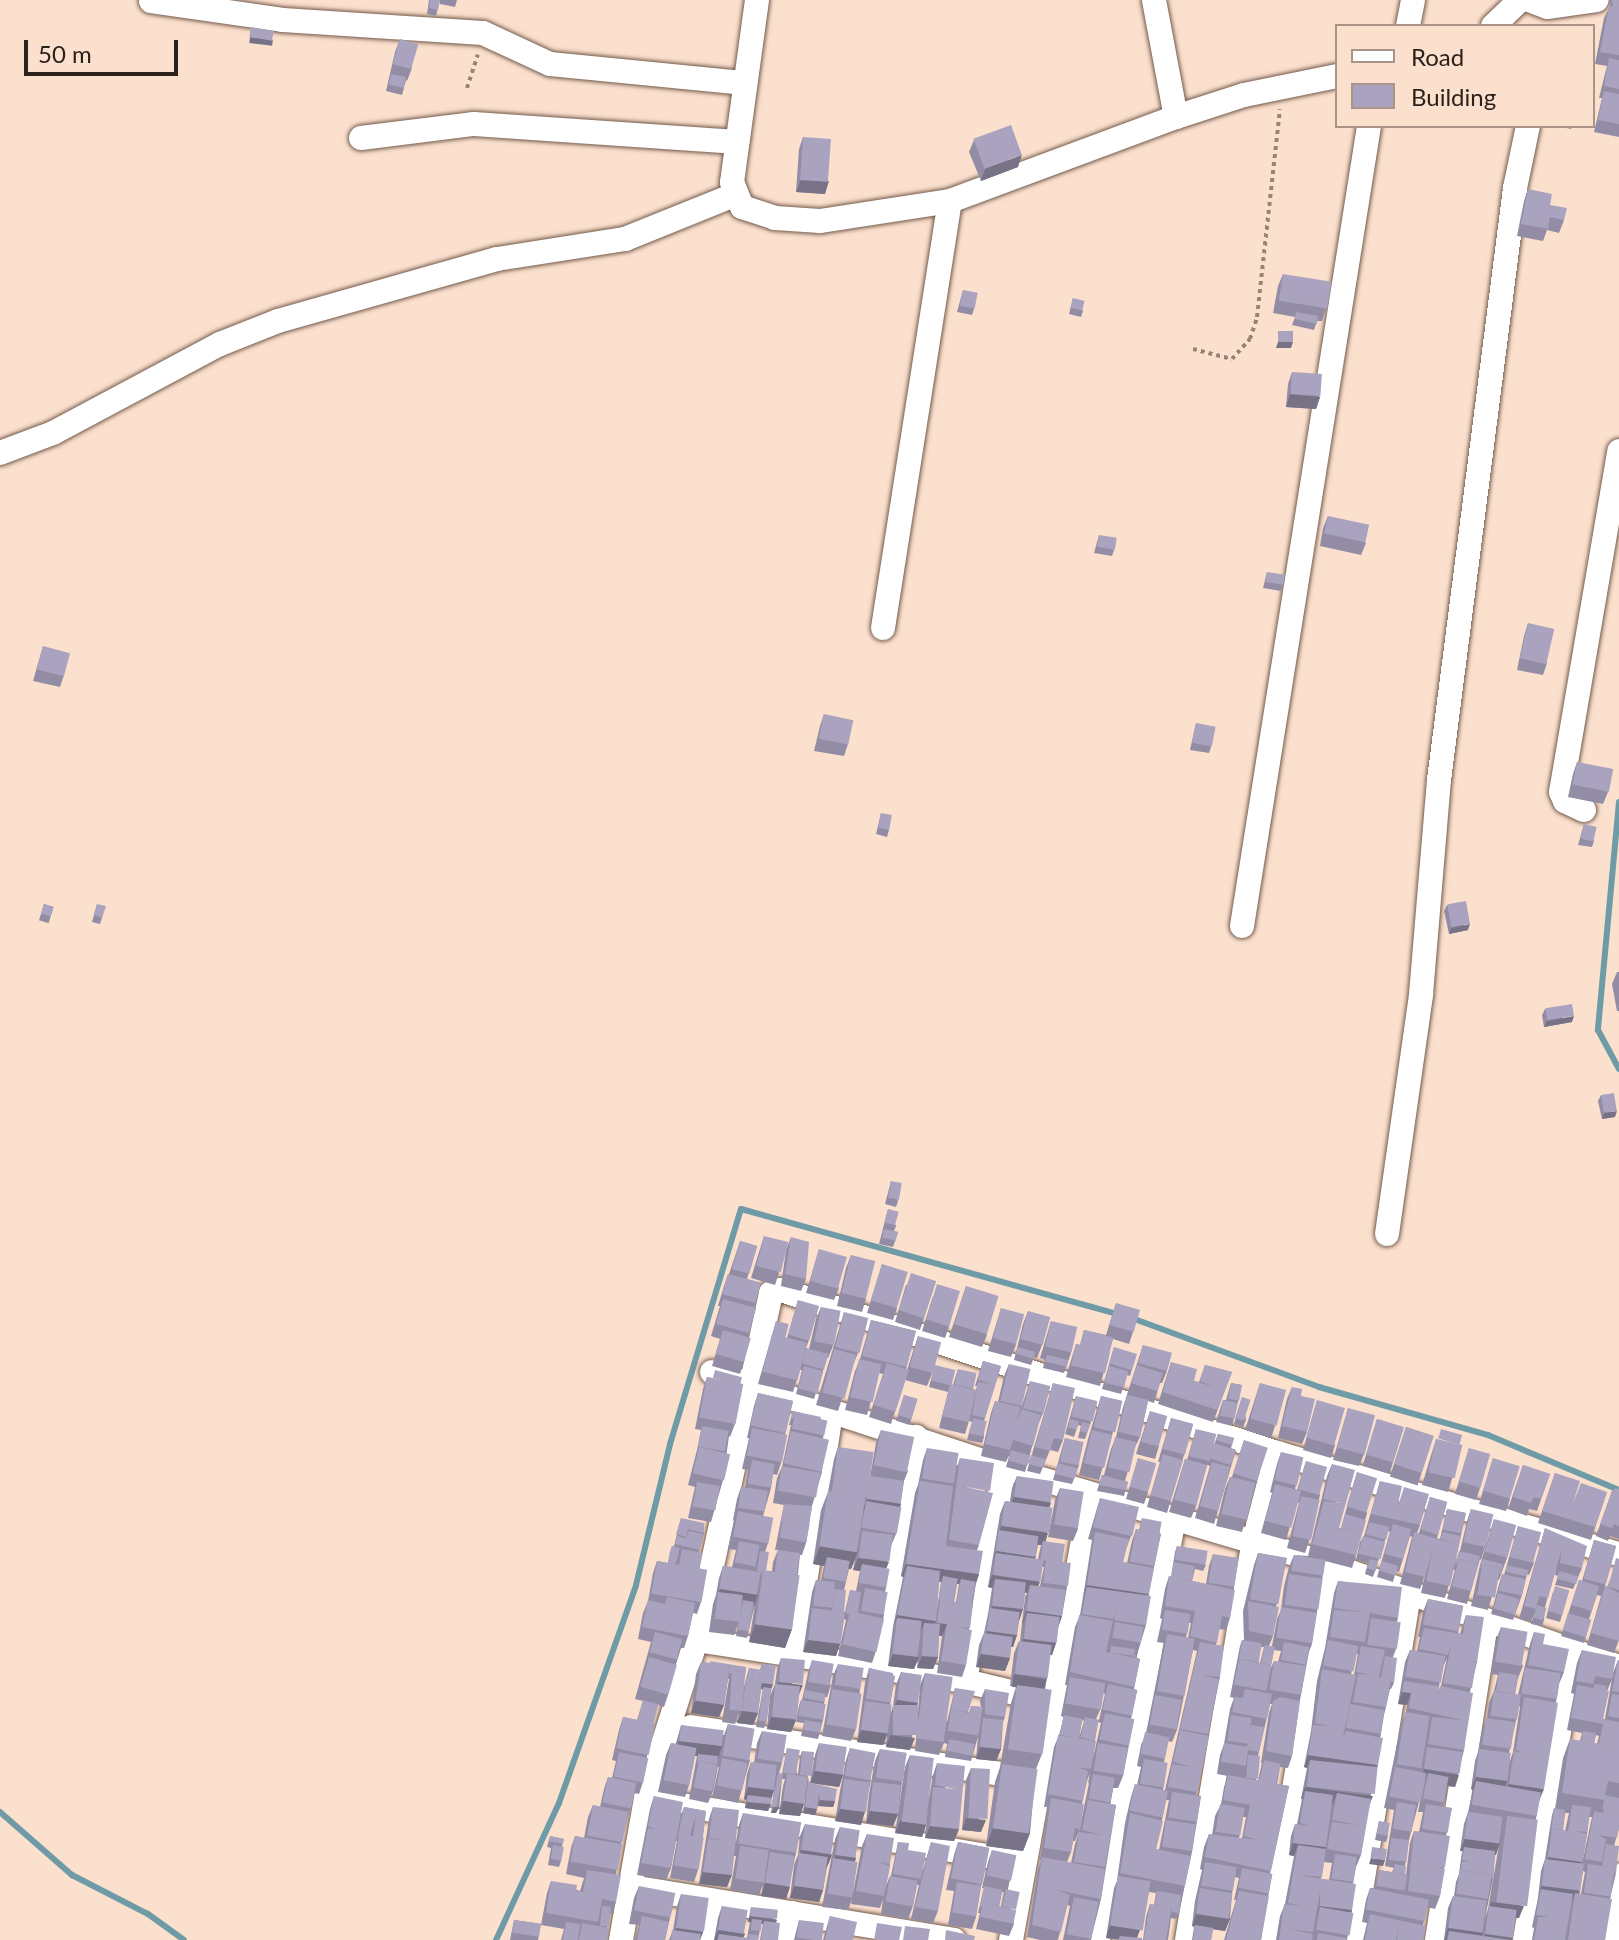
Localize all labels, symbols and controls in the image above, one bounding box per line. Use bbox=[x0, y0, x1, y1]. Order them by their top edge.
scale bar bbox=[28, 24, 182, 74]
legend bbox=[1335, 24, 1595, 128]
text: 50 m bbox=[38, 39, 92, 68]
text: Road bbox=[1411, 42, 1464, 71]
text: Building bbox=[1411, 82, 1496, 111]

